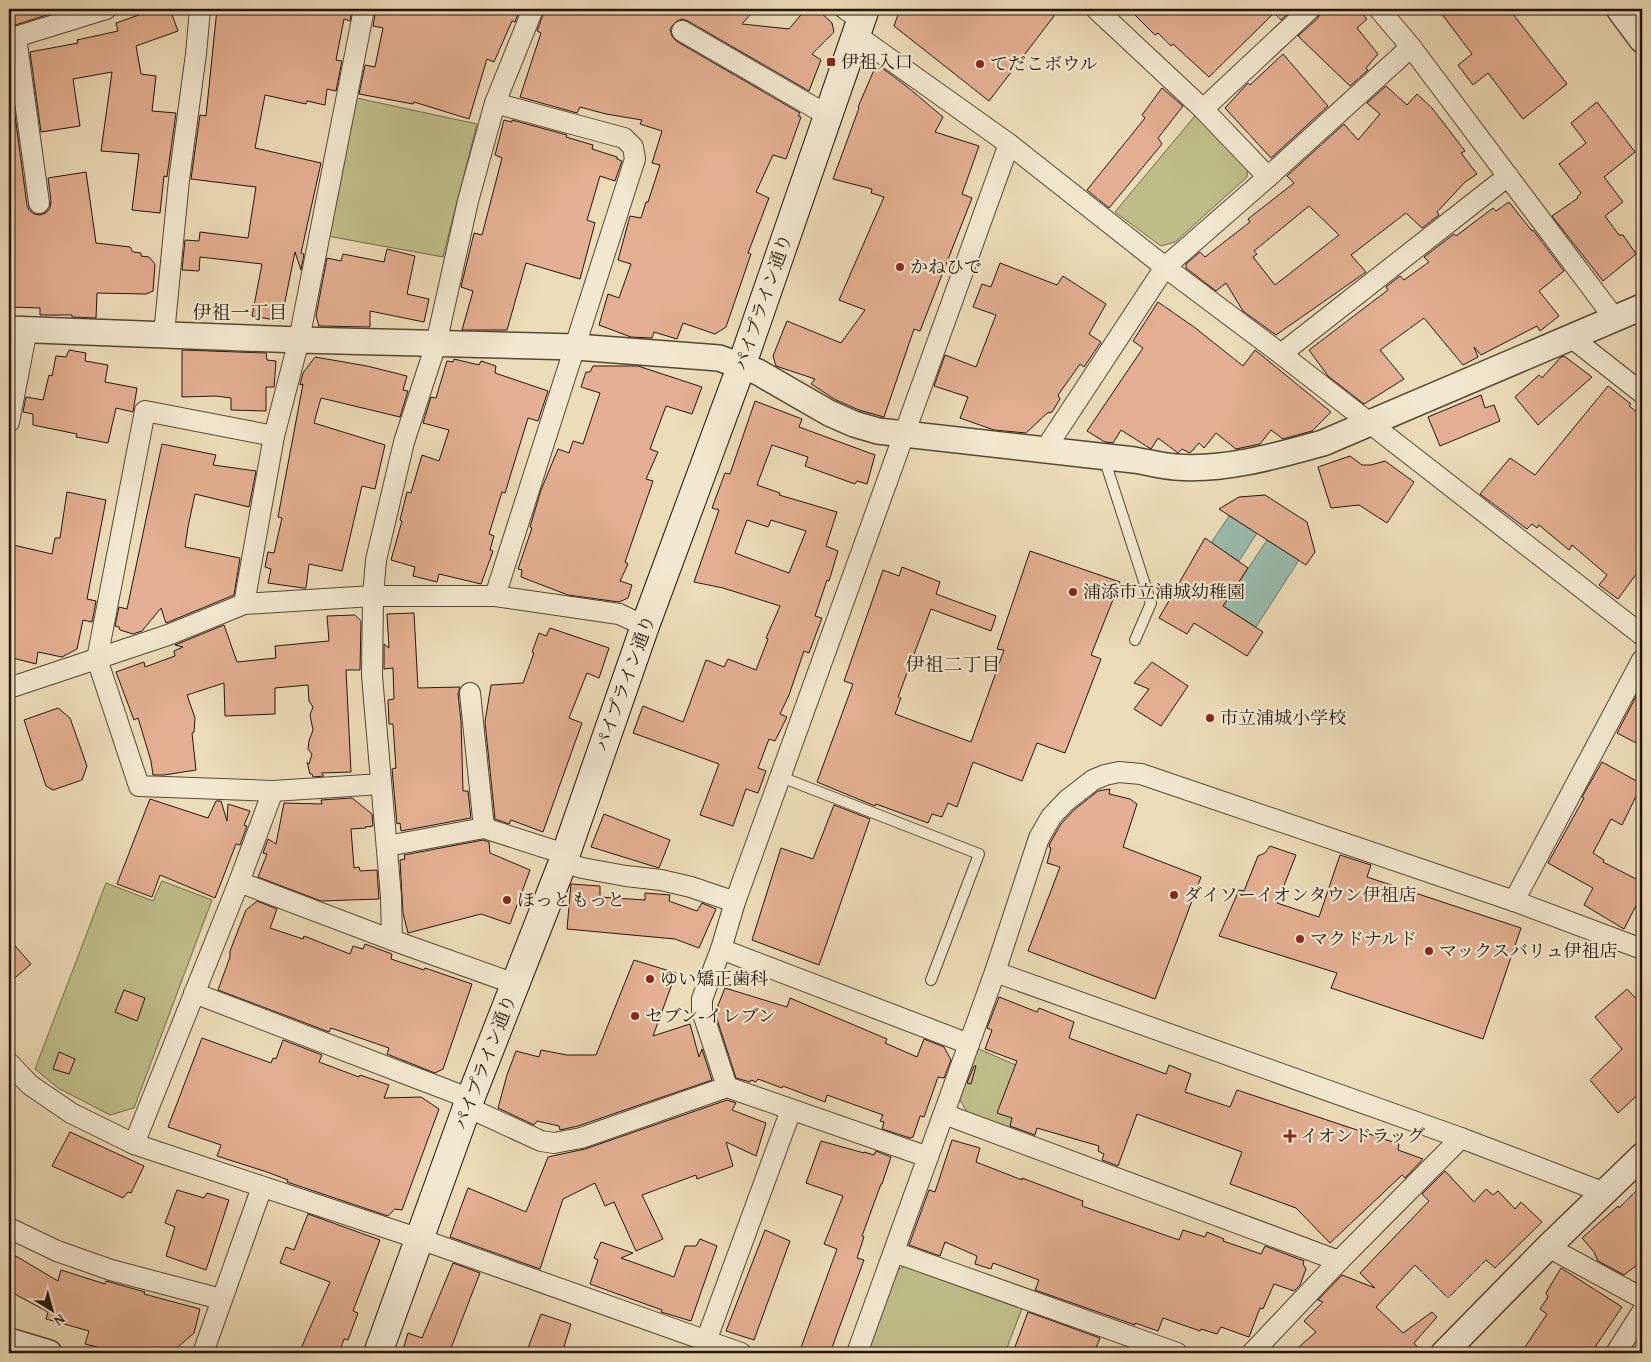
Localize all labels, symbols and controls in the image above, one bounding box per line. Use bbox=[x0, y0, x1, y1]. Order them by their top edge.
place label: 伊祖入口 bbox=[841, 48, 913, 75]
place label: てだこボウル bbox=[990, 50, 1097, 77]
marker: 伊祖入口 bbox=[825, 56, 837, 68]
marker: てだこボウル bbox=[974, 58, 986, 70]
street label: パイプライン通り bbox=[726, 230, 799, 374]
place label: かねひで bbox=[910, 253, 982, 280]
marker: かねひで bbox=[894, 261, 906, 273]
district label: 伊祖一丁目 bbox=[192, 298, 288, 326]
place label: 浦添市立浦城幼稚園 bbox=[1083, 578, 1245, 605]
marker: 浦添市立浦城幼稚園 bbox=[1067, 586, 1079, 598]
street label: パイプライン通り bbox=[587, 611, 662, 755]
district label: 伊祖二丁目 bbox=[905, 650, 1001, 678]
place label: 市立浦城小学校 bbox=[1220, 704, 1346, 731]
marker: 市立浦城小学校 bbox=[1204, 712, 1216, 724]
place label: ダイソーイオンタウン伊祖店 bbox=[1184, 881, 1416, 908]
place label: ほっともっと bbox=[517, 886, 625, 913]
marker: ダイソーイオンタウン伊祖店 bbox=[1168, 889, 1180, 901]
marker: ほっともっと bbox=[501, 894, 513, 906]
place label: マクドナルド bbox=[1310, 925, 1417, 952]
marker: マクドナルド bbox=[1294, 933, 1306, 945]
place label: マックスバリュ伊祖店 bbox=[1439, 937, 1618, 964]
marker: マックスバリュ伊祖店 bbox=[1423, 945, 1435, 957]
place label: ゆい矯正歯科 bbox=[660, 965, 768, 992]
marker: ゆい矯正歯科 bbox=[644, 973, 656, 985]
street label: パイプライン通り bbox=[446, 990, 523, 1133]
place label: セブン-イレブン bbox=[645, 1002, 776, 1029]
marker: セブン-イレブン bbox=[629, 1010, 641, 1022]
place label: イオンドラッグ bbox=[1300, 1122, 1425, 1149]
marker: イオンドラッグ bbox=[1284, 1130, 1296, 1142]
north arrow bbox=[28, 1284, 78, 1334]
text: N bbox=[50, 1310, 70, 1332]

